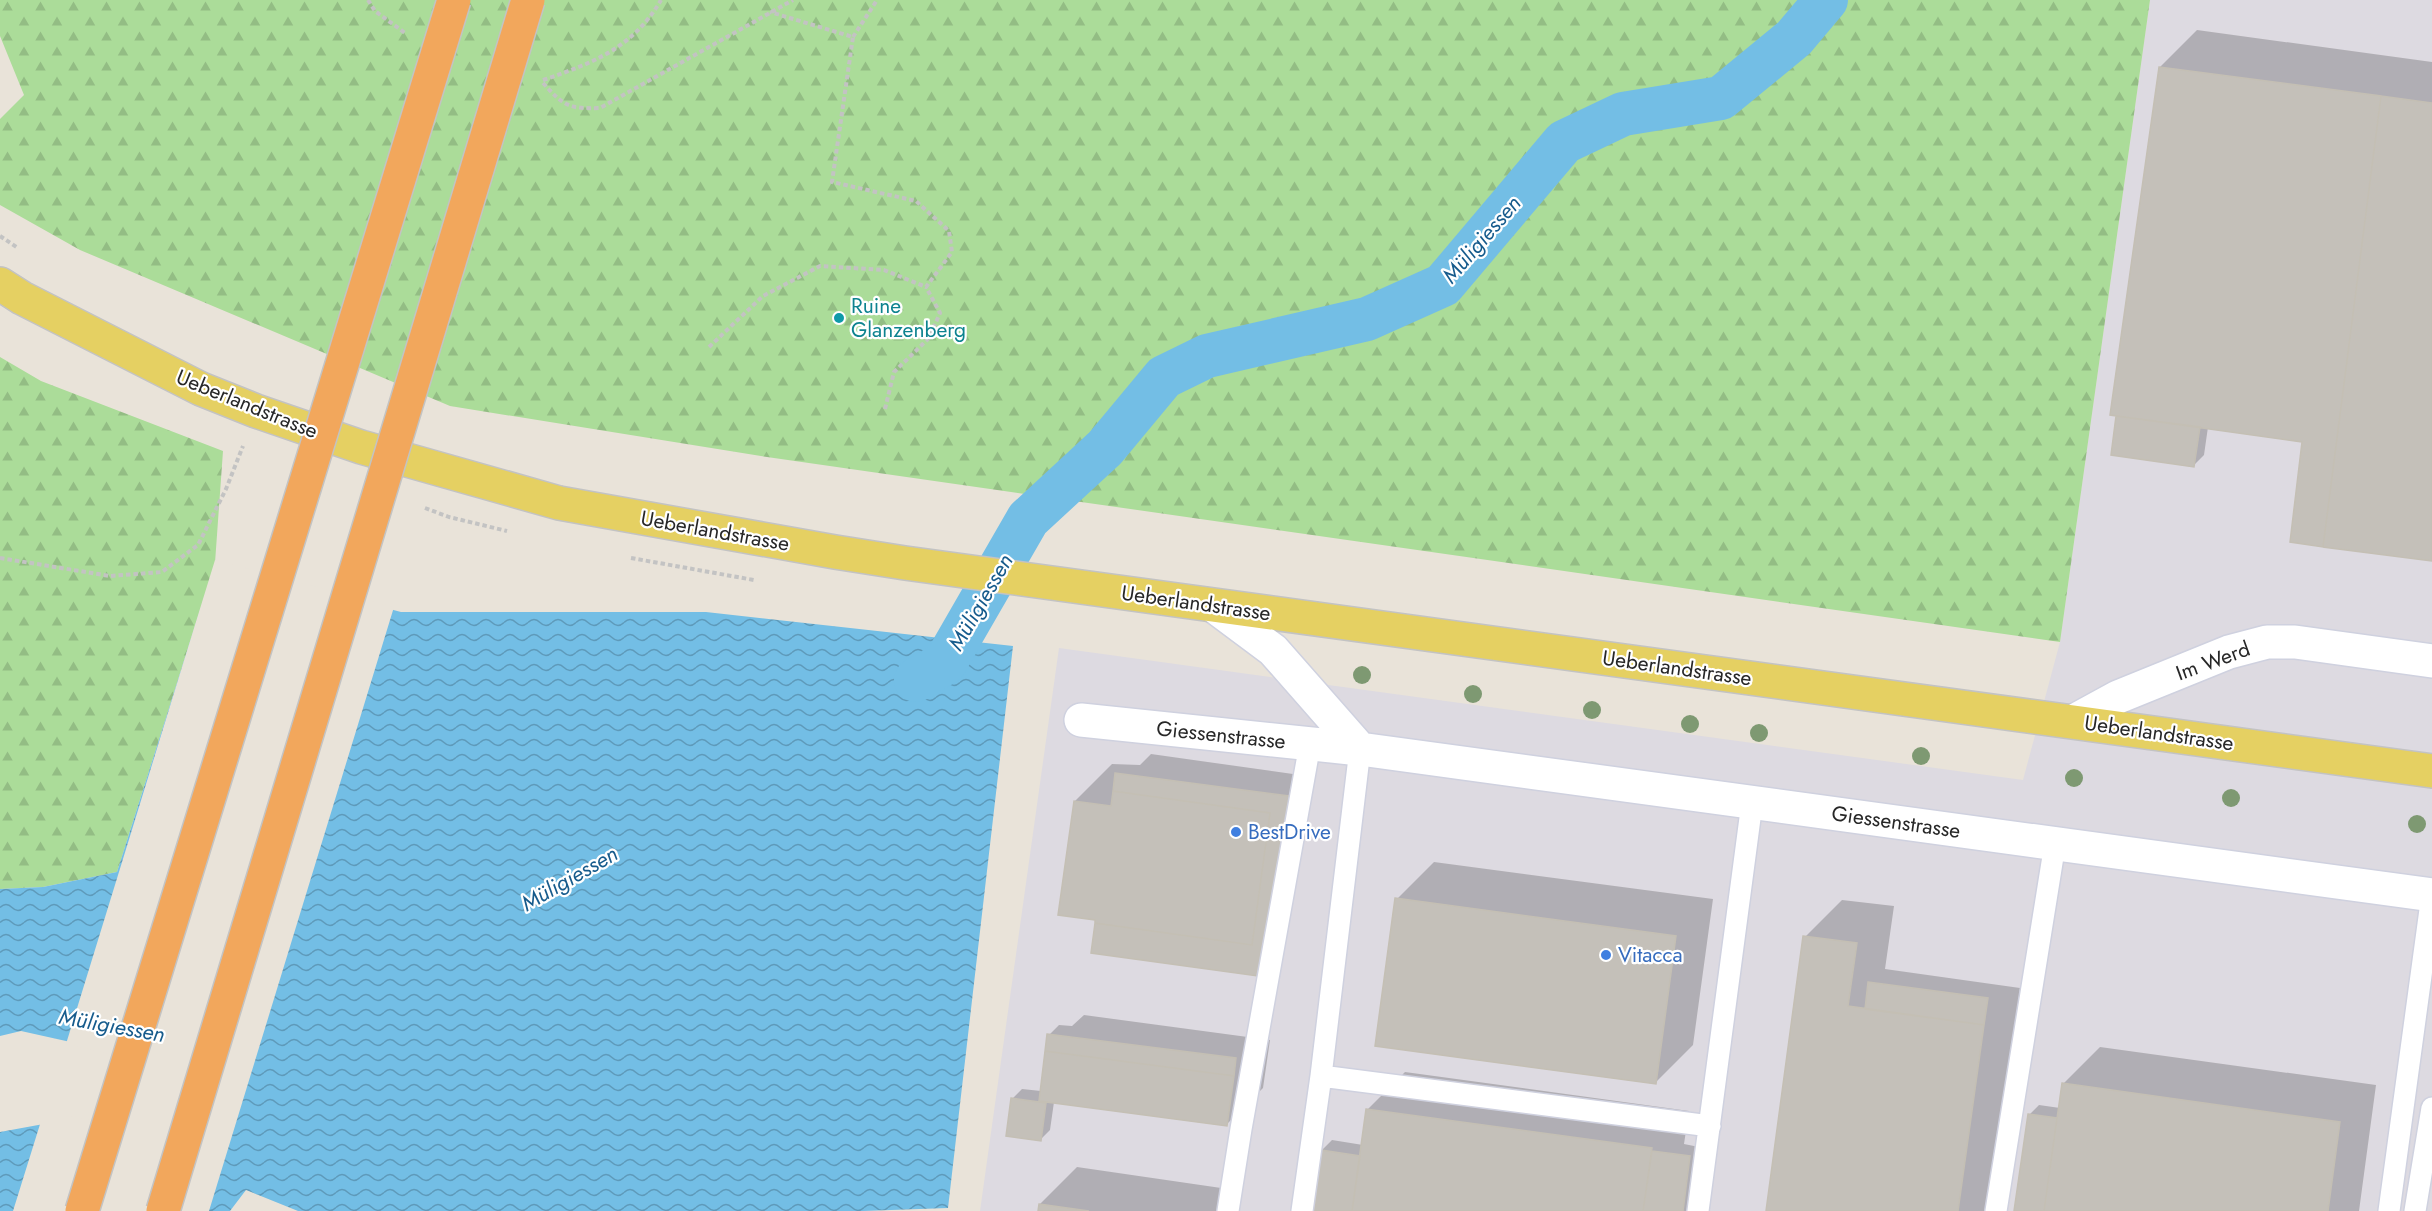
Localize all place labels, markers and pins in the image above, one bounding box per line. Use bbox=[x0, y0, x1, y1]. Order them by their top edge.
place label: Ruine Glanzenberg bbox=[851, 291, 966, 345]
marker: Ruine Glanzenberg bbox=[832, 311, 846, 325]
place label: BestDrive bbox=[1248, 817, 1331, 847]
marker: BestDrive bbox=[1229, 825, 1243, 839]
place label: Vitacca bbox=[1618, 940, 1683, 970]
marker: Vitacca bbox=[1599, 948, 1613, 962]

